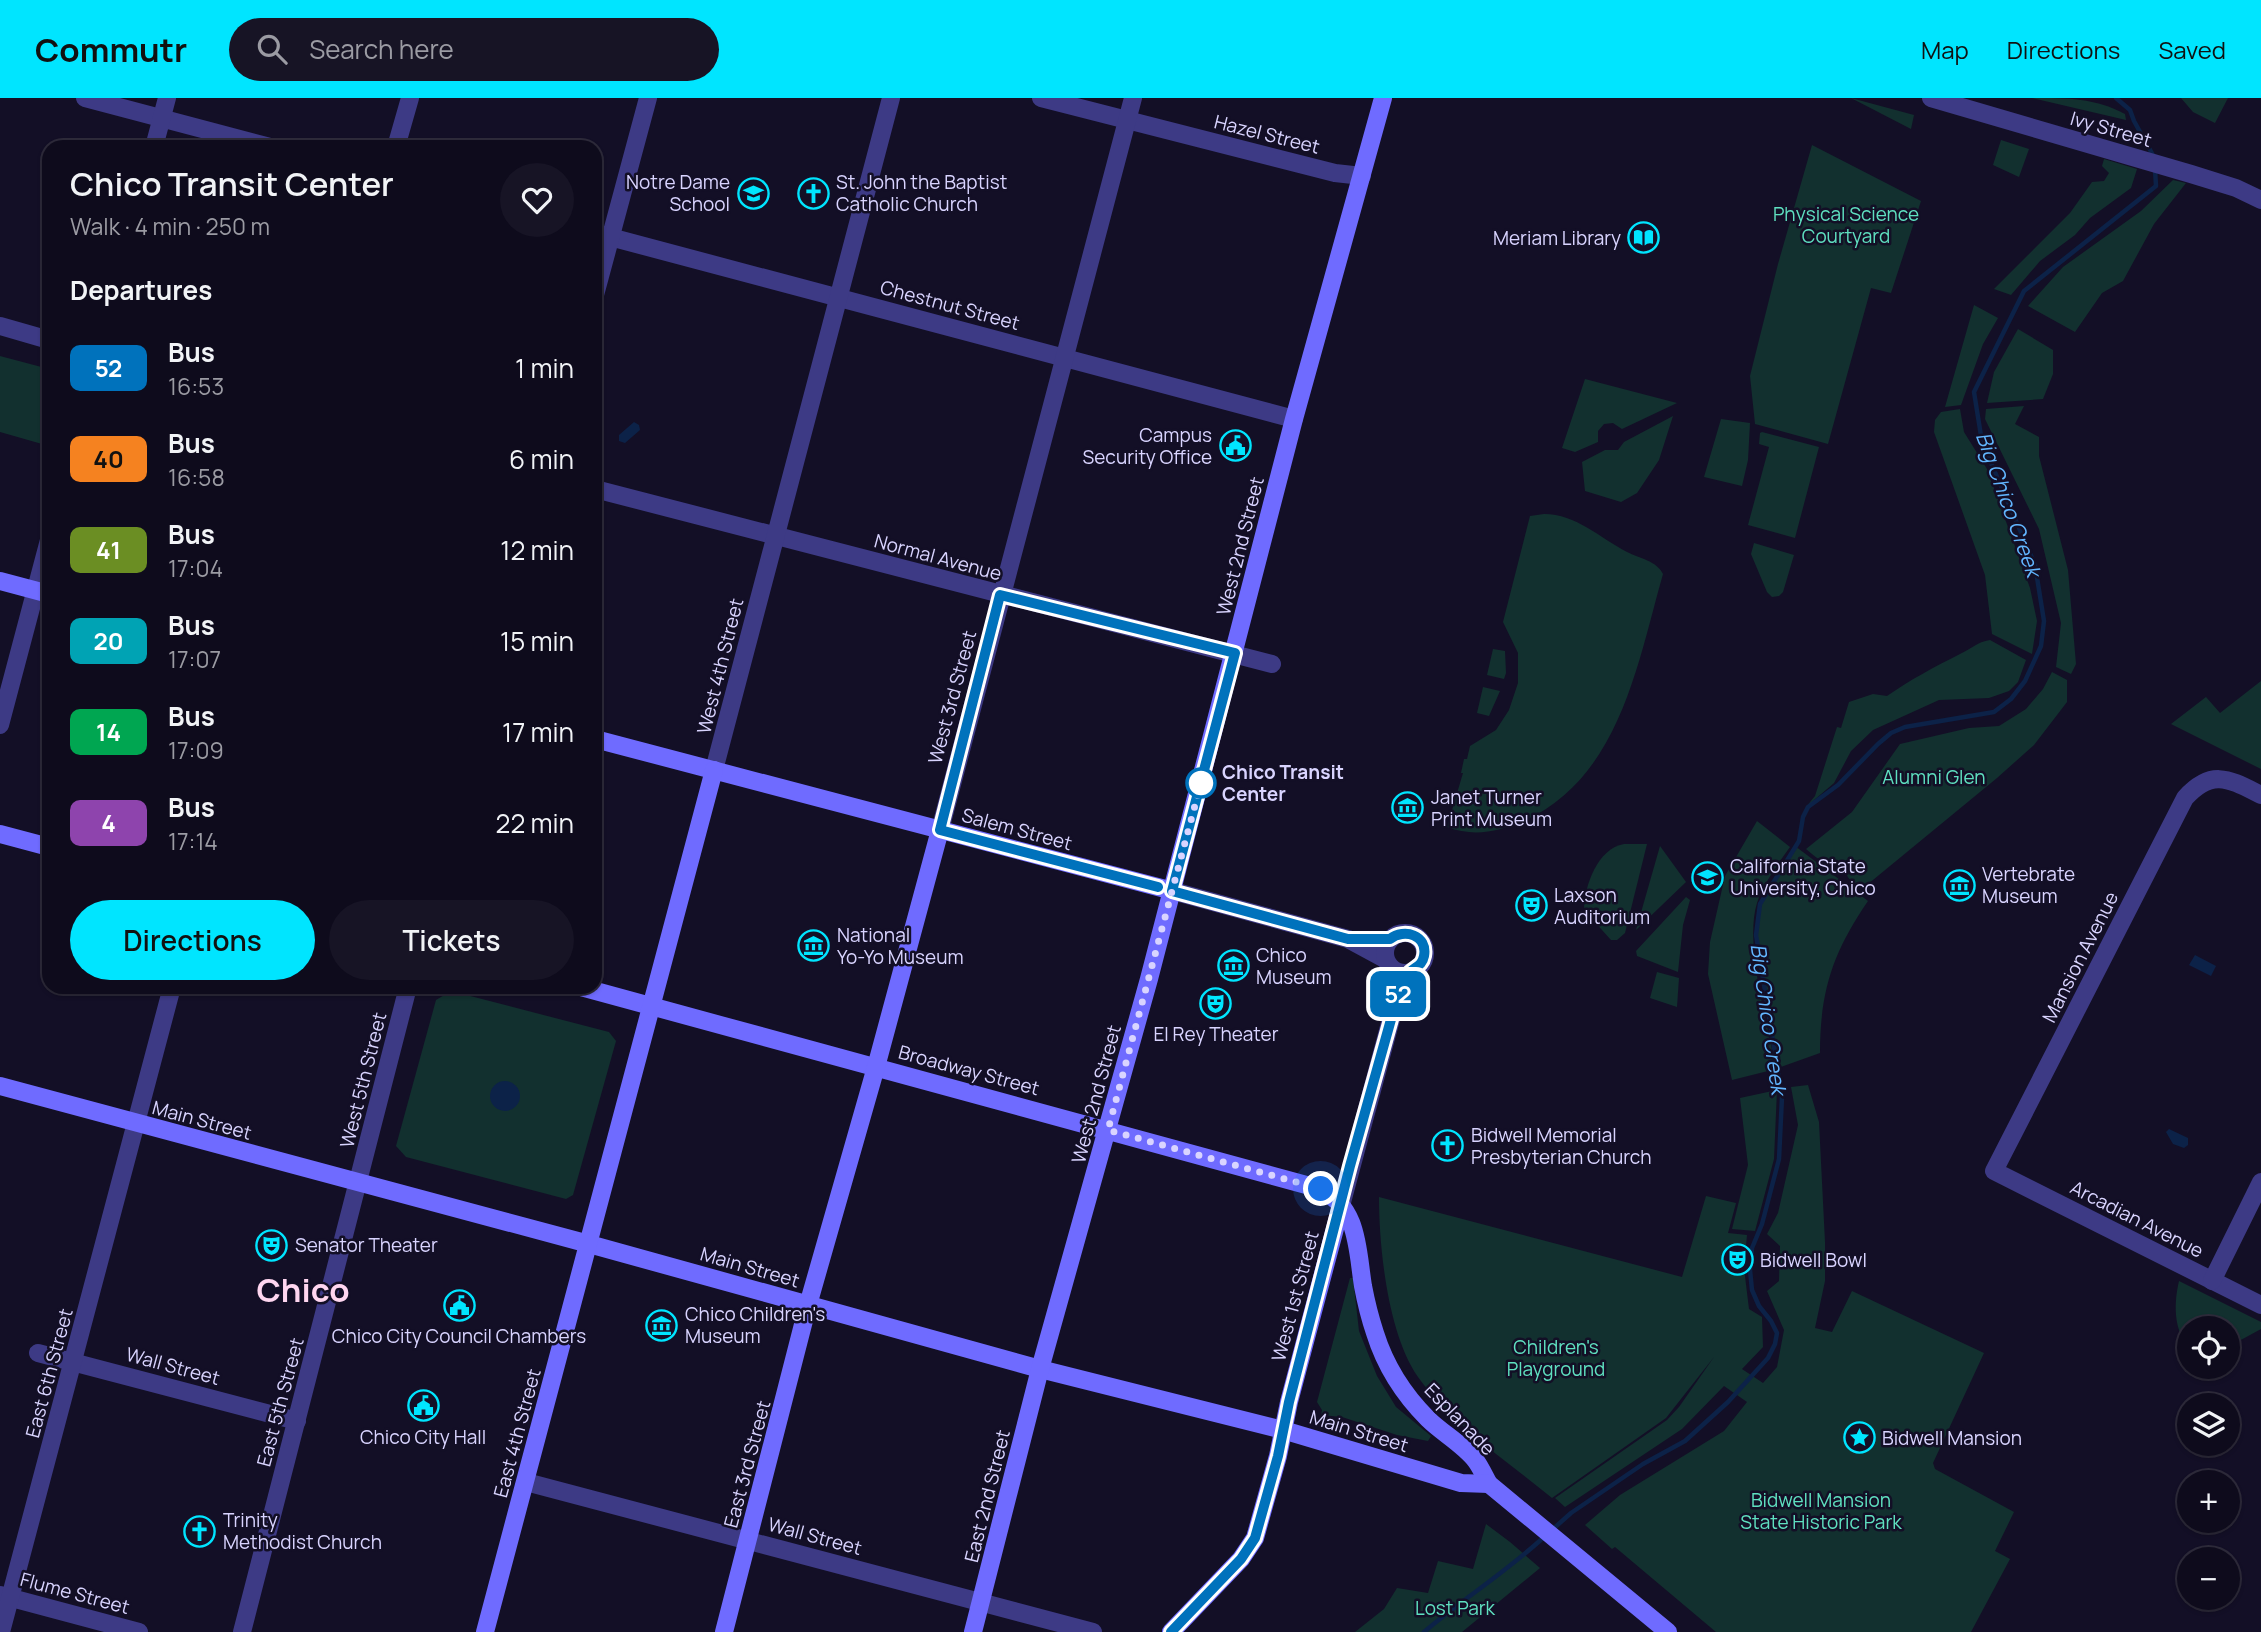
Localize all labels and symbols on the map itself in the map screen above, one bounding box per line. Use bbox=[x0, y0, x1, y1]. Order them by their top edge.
street label: Ivy Street bbox=[2067, 105, 2155, 153]
street label: Hazel Street bbox=[1211, 108, 1323, 160]
place label: Notre Dame School bbox=[626, 169, 730, 217]
place label: St. John the Baptist Catholic Church bbox=[836, 169, 1007, 217]
school or university icon: Notre Dame School bbox=[736, 176, 770, 210]
church icon: St. John the Baptist Catholic Church bbox=[796, 176, 830, 210]
park label: Physical Science Courtyard bbox=[1773, 201, 1919, 249]
library icon: Meriam Library bbox=[1627, 221, 1661, 255]
place label: Meriam Library bbox=[1493, 225, 1621, 251]
street label: Chestnut Street bbox=[877, 274, 1023, 336]
place label: Campus Security Office bbox=[1083, 422, 1212, 470]
water label: Big Chico Creek bbox=[1970, 428, 2049, 583]
public building icon: Campus Security Office bbox=[1218, 429, 1252, 463]
street label: West 2nd Street bbox=[1210, 474, 1270, 618]
street label: Normal Avenue bbox=[871, 527, 1005, 587]
street label: West 4th Street bbox=[691, 596, 749, 736]
street label: West 3rd Street bbox=[922, 627, 982, 767]
place label: Chico Transit Center bbox=[1222, 759, 1344, 807]
park label: Alumni Glen bbox=[1882, 764, 1986, 790]
marker: Chico Transit Center bbox=[1186, 768, 1216, 798]
place label: Janet Turner Print Museum bbox=[1431, 784, 1552, 832]
museum icon: Janet Turner Print Museum bbox=[1391, 791, 1425, 825]
street label: Salem Street bbox=[959, 802, 1075, 856]
place label: California State University, Chico bbox=[1730, 853, 1876, 901]
school or university icon: California State University, Chico bbox=[1690, 860, 1724, 894]
place label: Vertebrate Museum bbox=[1982, 861, 2075, 909]
museum icon: Vertebrate Museum bbox=[1942, 868, 1976, 902]
place label: Laxson Auditorium bbox=[1554, 882, 1650, 930]
street label: Mansion Avenue bbox=[2036, 887, 2124, 1027]
theatre icon: Laxson Auditorium bbox=[1514, 889, 1548, 923]
place label: National Yo-Yo Museum bbox=[837, 922, 964, 970]
museum icon: National Yo-Yo Museum bbox=[797, 929, 831, 963]
place label: Chico Museum bbox=[1256, 942, 1332, 990]
water label: Big Chico Creek bbox=[1745, 942, 1794, 1099]
museum icon: Chico Museum bbox=[1216, 949, 1250, 983]
line badge: 52 bbox=[1366, 971, 1430, 1017]
theatre icon: El Rey Theater bbox=[1199, 986, 1233, 1020]
street label: West 5th Street bbox=[334, 1010, 392, 1150]
place label: El Rey Theater bbox=[1153, 1021, 1279, 1047]
street label: West 2nd Street bbox=[1065, 1022, 1127, 1166]
street label: Broadway Street bbox=[896, 1039, 1042, 1101]
street label: Main Street bbox=[149, 1094, 255, 1146]
place label: Bidwell Memorial Presbyterian Church bbox=[1471, 1122, 1652, 1170]
church icon: Bidwell Memorial Presbyterian Church bbox=[1431, 1129, 1465, 1163]
your location bbox=[1303, 1171, 1338, 1206]
street label: Arcadian Avenue bbox=[2066, 1174, 2208, 1264]
theatre icon: Senator Theater bbox=[255, 1228, 289, 1262]
street label: West 1st Street bbox=[1265, 1228, 1325, 1364]
place label: Senator Theater bbox=[295, 1232, 438, 1258]
street label: Main Street bbox=[697, 1240, 803, 1294]
theatre icon: Bidwell Bowl bbox=[1720, 1243, 1754, 1277]
place label: Bidwell Bowl bbox=[1760, 1247, 1867, 1273]
district label: Chico bbox=[256, 1267, 350, 1312]
public building icon: Chico City Council Chambers bbox=[442, 1288, 476, 1322]
place label: Chico Children's Museum bbox=[685, 1301, 825, 1349]
street label: East 6th Street bbox=[19, 1305, 79, 1441]
museum icon: Chico Children's Museum bbox=[645, 1308, 679, 1342]
place label: Chico City Council Chambers bbox=[332, 1323, 586, 1349]
park label: Children's Playground bbox=[1507, 1334, 1605, 1382]
street label: East 5th Street bbox=[250, 1335, 310, 1469]
street label: Wall Street bbox=[123, 1341, 223, 1391]
street label: East 4th Street bbox=[487, 1366, 547, 1500]
street label: Esplanade bbox=[1419, 1377, 1501, 1461]
public building icon: Chico City Hall bbox=[406, 1389, 440, 1423]
street label: East 3rd Street bbox=[718, 1397, 776, 1531]
street label: Main Street bbox=[1306, 1404, 1412, 1458]
place icon: Bidwell Mansion bbox=[1842, 1421, 1876, 1455]
place label: Chico City Hall bbox=[360, 1424, 486, 1450]
place label: Bidwell Mansion bbox=[1882, 1425, 2022, 1451]
street label: East 2nd Street bbox=[958, 1427, 1016, 1565]
park label: Bidwell Mansion State Historic Park bbox=[1740, 1487, 1902, 1535]
place label: Trinity Methodist Church bbox=[223, 1507, 382, 1555]
street label: Wall Street bbox=[765, 1511, 865, 1561]
church icon: Trinity Methodist Church bbox=[183, 1514, 217, 1548]
street label: Flume Street bbox=[18, 1566, 132, 1620]
park label: Lost Park bbox=[1415, 1595, 1496, 1621]

